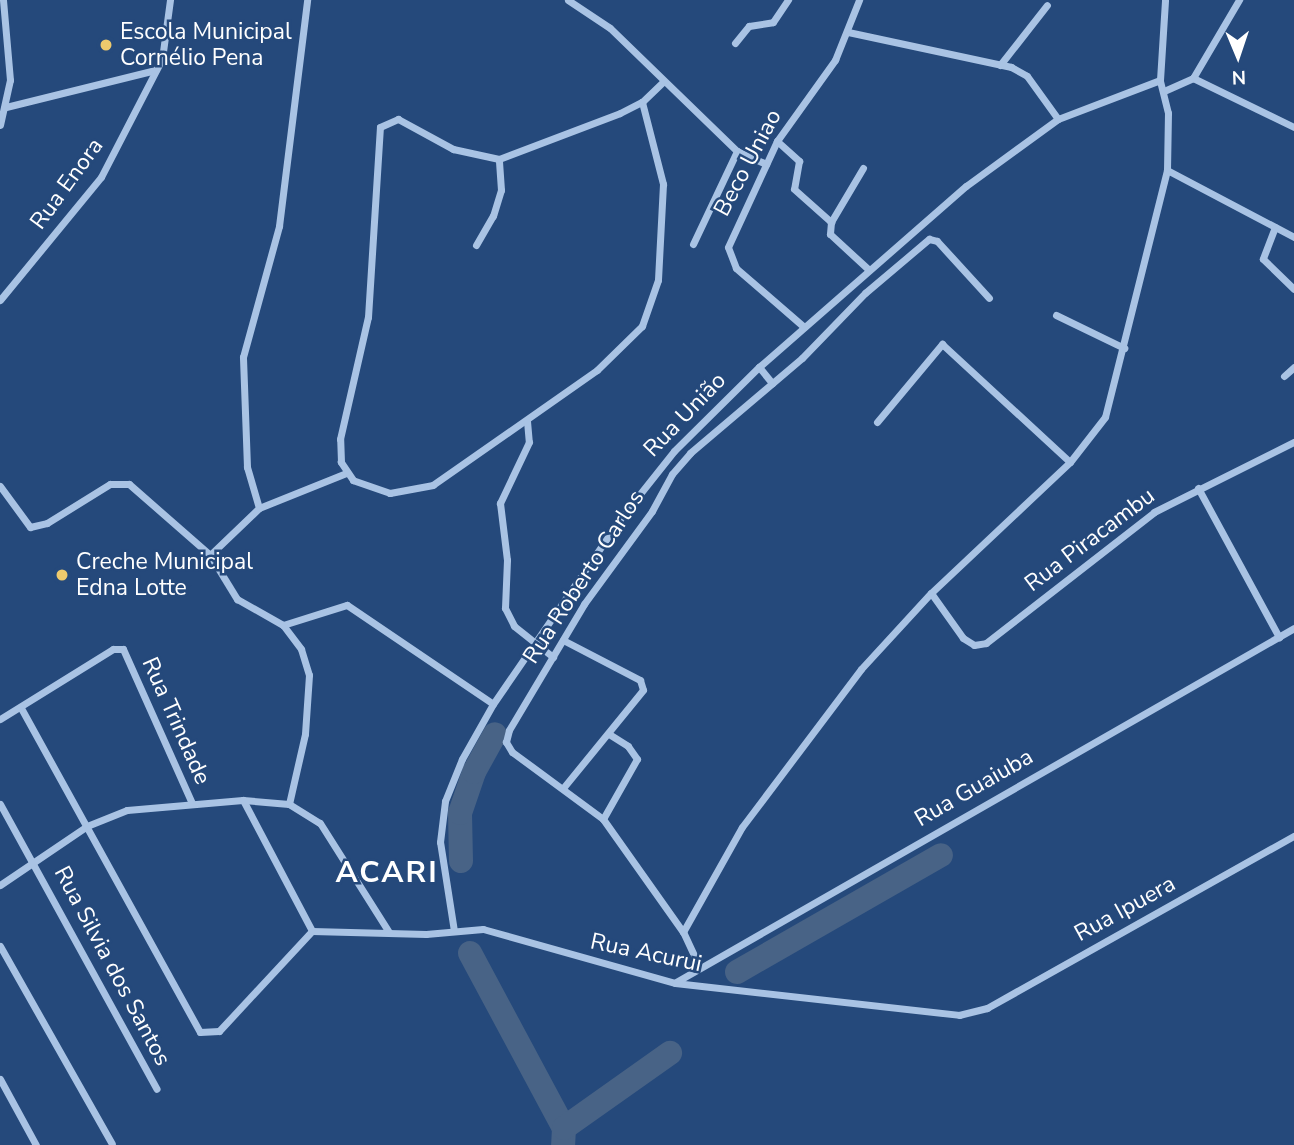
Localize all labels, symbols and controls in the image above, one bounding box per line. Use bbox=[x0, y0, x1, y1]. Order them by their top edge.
place label: Escola Municipal Cornélio Pena bbox=[120, 18, 292, 72]
north arrow bbox=[1203, 21, 1273, 91]
marker: Escola Municipal Cornélio Pena bbox=[98, 37, 114, 53]
text: N bbox=[1231, 64, 1246, 90]
street label: Beco Uniao bbox=[708, 105, 788, 221]
street label: Rua Enora bbox=[25, 133, 109, 235]
street label: Rua União bbox=[638, 367, 732, 463]
street label: Rua Piracambu bbox=[1020, 482, 1160, 598]
street label: Rua Roberto Carlos bbox=[518, 485, 650, 669]
place label: Creche Municipal Edna Lotte bbox=[76, 548, 253, 602]
marker: Creche Municipal Edna Lotte bbox=[54, 567, 70, 583]
street label: Rua Trindade bbox=[136, 653, 216, 789]
street label: Rua Guaiuba bbox=[910, 743, 1038, 833]
district label: ACARI bbox=[336, 855, 438, 891]
street label: Rua Silvia dos Santos bbox=[48, 861, 176, 1071]
street label: Rua Ipuera bbox=[1070, 870, 1180, 948]
street label: Rua Acurui bbox=[588, 928, 704, 978]

